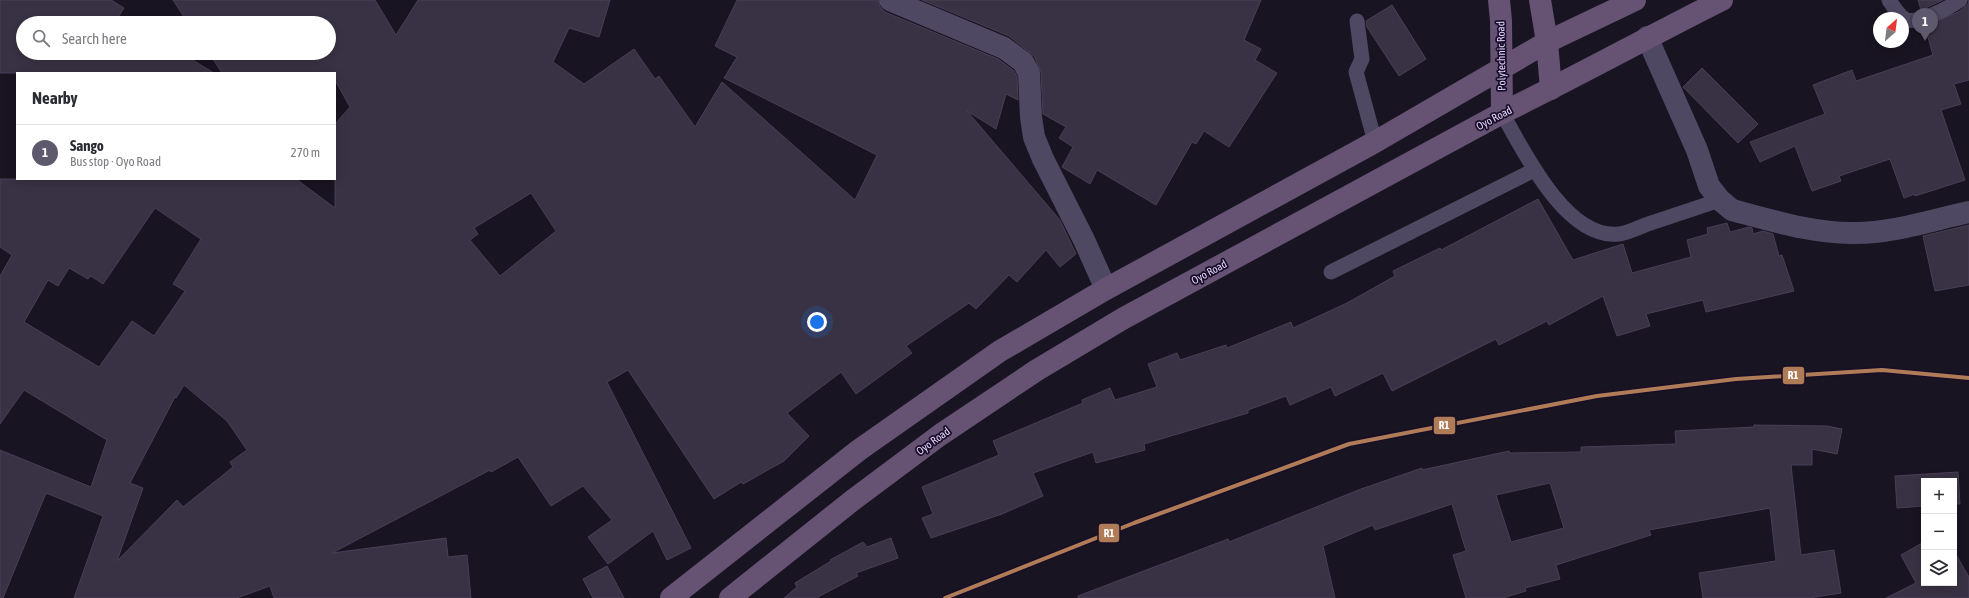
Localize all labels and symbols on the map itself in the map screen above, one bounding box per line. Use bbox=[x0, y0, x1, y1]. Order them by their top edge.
pin: 1 bbox=[1912, 8, 1938, 41]
north arrow bbox=[1873, 12, 1909, 48]
street label: Polytechnic Road bbox=[1494, 21, 1508, 91]
street label: Oyo Road bbox=[1474, 104, 1514, 132]
street label: Oyo Road bbox=[1189, 257, 1229, 287]
your location bbox=[807, 312, 827, 332]
line badge: R1 bbox=[1782, 366, 1805, 385]
text: R1 bbox=[1788, 369, 1798, 381]
line badge: R1 bbox=[1433, 416, 1456, 435]
text: R1 bbox=[1439, 419, 1449, 431]
street label: Oyo Road bbox=[914, 425, 952, 457]
line badge: R1 bbox=[1098, 523, 1120, 543]
text: R1 bbox=[1104, 527, 1114, 539]

